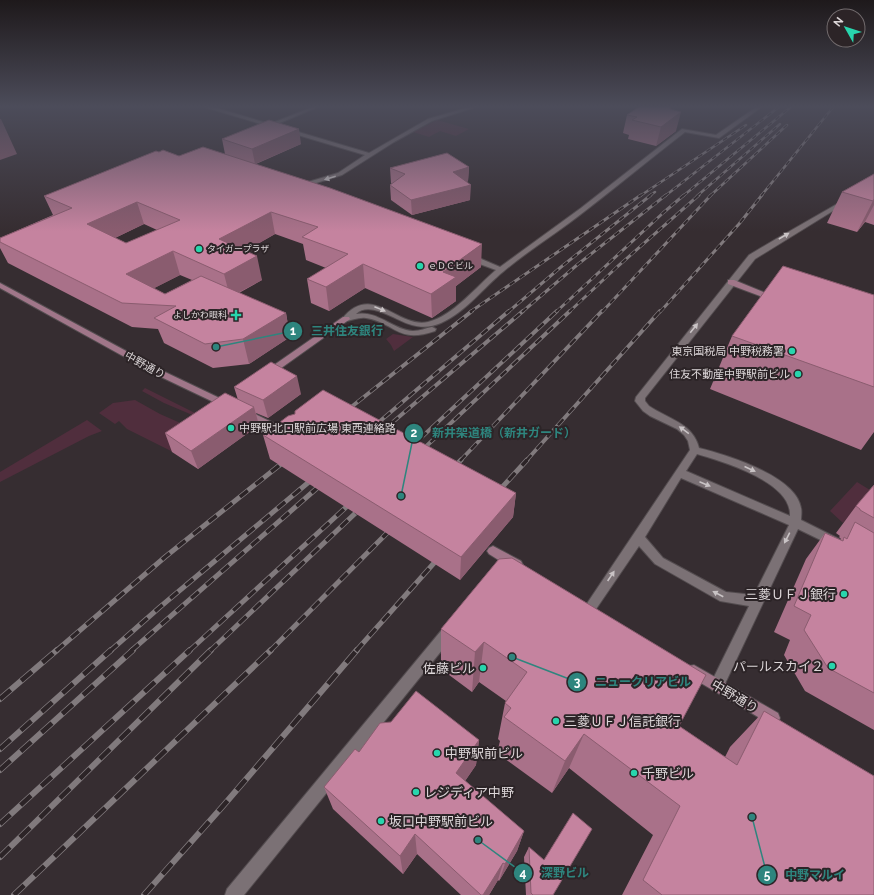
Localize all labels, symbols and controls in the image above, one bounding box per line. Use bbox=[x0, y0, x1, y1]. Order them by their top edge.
north arrow bbox=[826, 8, 866, 48]
text: N bbox=[831, 15, 846, 29]
one-way arrow bbox=[324, 175, 336, 181]
one-way arrow bbox=[778, 233, 790, 240]
marker: タイガープラザ bbox=[194, 244, 204, 254]
place label: タイガープラザ bbox=[207, 244, 269, 254]
marker: ｅＤＣビル bbox=[415, 261, 425, 271]
place label: ｅＤＣビル bbox=[428, 261, 473, 271]
one-way arrow bbox=[374, 306, 385, 312]
marker: よしかわ眼科 bbox=[230, 309, 242, 321]
place label: よしかわ眼科 bbox=[173, 310, 227, 320]
callout: 三井住友銀行 bbox=[283, 319, 391, 343]
one-way arrow bbox=[690, 323, 698, 334]
text: 1 bbox=[290, 324, 296, 338]
text: 三井住友銀行 bbox=[311, 324, 383, 338]
place label: 東京国税局 中野税務署 bbox=[671, 345, 784, 358]
marker: 東京国税局 中野税務署 bbox=[787, 346, 797, 356]
street label: 中野通り bbox=[122, 349, 167, 382]
place label: 住友不動産中野駅前ビル bbox=[669, 368, 790, 381]
marker: 住友不動産中野駅前ビル bbox=[793, 369, 803, 379]
callout: 新井架道橋（新井ガード） bbox=[404, 421, 584, 445]
place label: 中野駅北口駅前広場 東西連絡路 bbox=[239, 422, 396, 435]
marker: 中野駅北口駅前広場 東西連絡路 bbox=[226, 423, 236, 433]
text: 2 bbox=[411, 426, 418, 440]
text: 新井架道橋（新井ガード） bbox=[432, 426, 576, 440]
one-way arrow bbox=[678, 426, 689, 434]
one-way arrow bbox=[744, 466, 755, 472]
one-way arrow bbox=[699, 481, 710, 487]
one-way arrow bbox=[784, 533, 790, 544]
one-way arrow bbox=[608, 570, 615, 582]
place label: 三菱ＵＦＪ銀行 bbox=[745, 587, 836, 602]
marker: 三菱ＵＦＪ銀行 bbox=[839, 589, 849, 599]
one-way arrow bbox=[713, 590, 724, 597]
place label: パールスカイ２ bbox=[733, 659, 824, 674]
place label: 佐藤ビル bbox=[423, 661, 475, 676]
marker: パールスカイ２ bbox=[827, 661, 837, 671]
marker: 佐藤ビル bbox=[478, 663, 488, 673]
callout: ニュークリアビル bbox=[567, 670, 699, 694]
text: 3 bbox=[574, 675, 581, 689]
text: ニュークリアビル bbox=[595, 675, 691, 689]
street label: 中野通り bbox=[709, 677, 761, 716]
place label: 三菱ＵＦＪ信託銀行 bbox=[564, 714, 681, 729]
marker: 三菱ＵＦＪ信託銀行 bbox=[551, 716, 561, 726]
place label: 中野駅前ビル bbox=[445, 746, 523, 761]
marker: 中野駅前ビル bbox=[432, 748, 442, 758]
place label: 千野ビル bbox=[642, 766, 694, 781]
marker: 千野ビル bbox=[629, 768, 639, 778]
place label: レジディア中野 bbox=[424, 785, 514, 800]
marker: レジディア中野 bbox=[411, 787, 421, 797]
place label: 坂口中野駅前ビル bbox=[389, 814, 493, 829]
marker: 坂口中野駅前ビル bbox=[376, 816, 386, 826]
callout: 深野ビル bbox=[513, 861, 597, 885]
callout: 中野マルイ bbox=[757, 863, 853, 887]
text: 4 bbox=[520, 866, 527, 880]
text: 深野ビル bbox=[541, 866, 589, 880]
text: 5 bbox=[764, 868, 771, 882]
text: 中野マルイ bbox=[785, 868, 845, 882]

